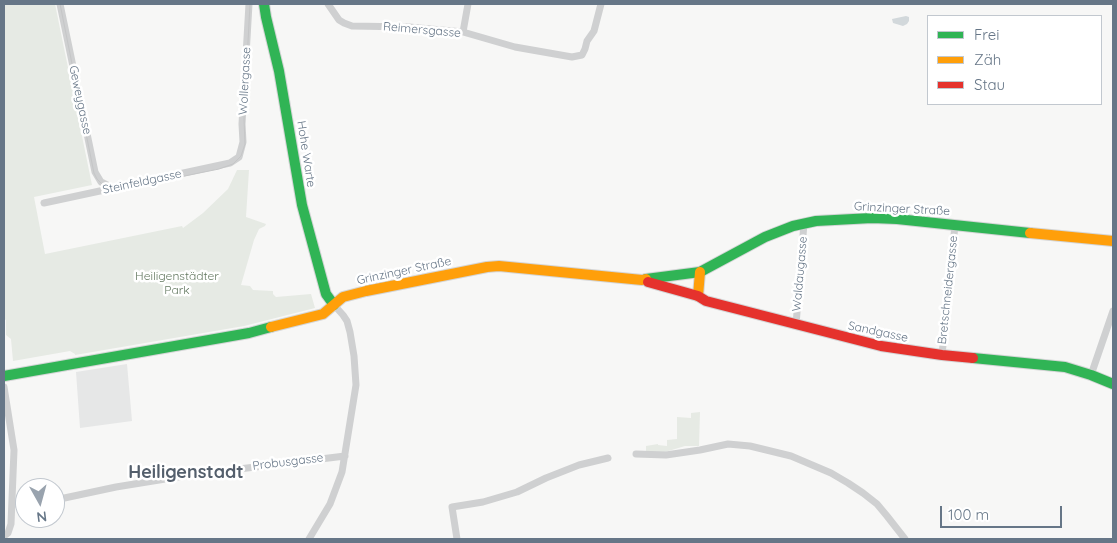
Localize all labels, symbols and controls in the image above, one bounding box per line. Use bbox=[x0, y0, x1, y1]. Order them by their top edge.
legend bbox=[927, 15, 1102, 105]
street label: Reimersgasse bbox=[383, 19, 461, 41]
text: Frei bbox=[974, 25, 1000, 44]
street label: Wollergasse bbox=[236, 47, 254, 115]
text: Zäh bbox=[974, 50, 1001, 69]
street label: Geweygasse bbox=[66, 64, 94, 136]
text: Stau bbox=[974, 75, 1005, 94]
street label: Hohe Warte bbox=[294, 120, 318, 188]
street label: Steinfeldgasse bbox=[101, 167, 183, 197]
street label: Grinzinger Straße bbox=[854, 199, 950, 219]
street label: Bretschneidergasse bbox=[935, 235, 961, 345]
street label: Waldaugasse bbox=[790, 236, 810, 312]
street label: Grinzinger Straße bbox=[355, 254, 453, 288]
park label: Heiligenstädter Park bbox=[135, 269, 219, 297]
street label: Sandgasse bbox=[847, 319, 909, 345]
street label: Probusgasse bbox=[252, 451, 324, 473]
district label: Heiligenstadt bbox=[128, 462, 244, 484]
north arrow bbox=[15, 478, 65, 528]
scale bar bbox=[942, 496, 1064, 528]
text: 100 m bbox=[948, 505, 989, 524]
text: N bbox=[36, 507, 48, 526]

